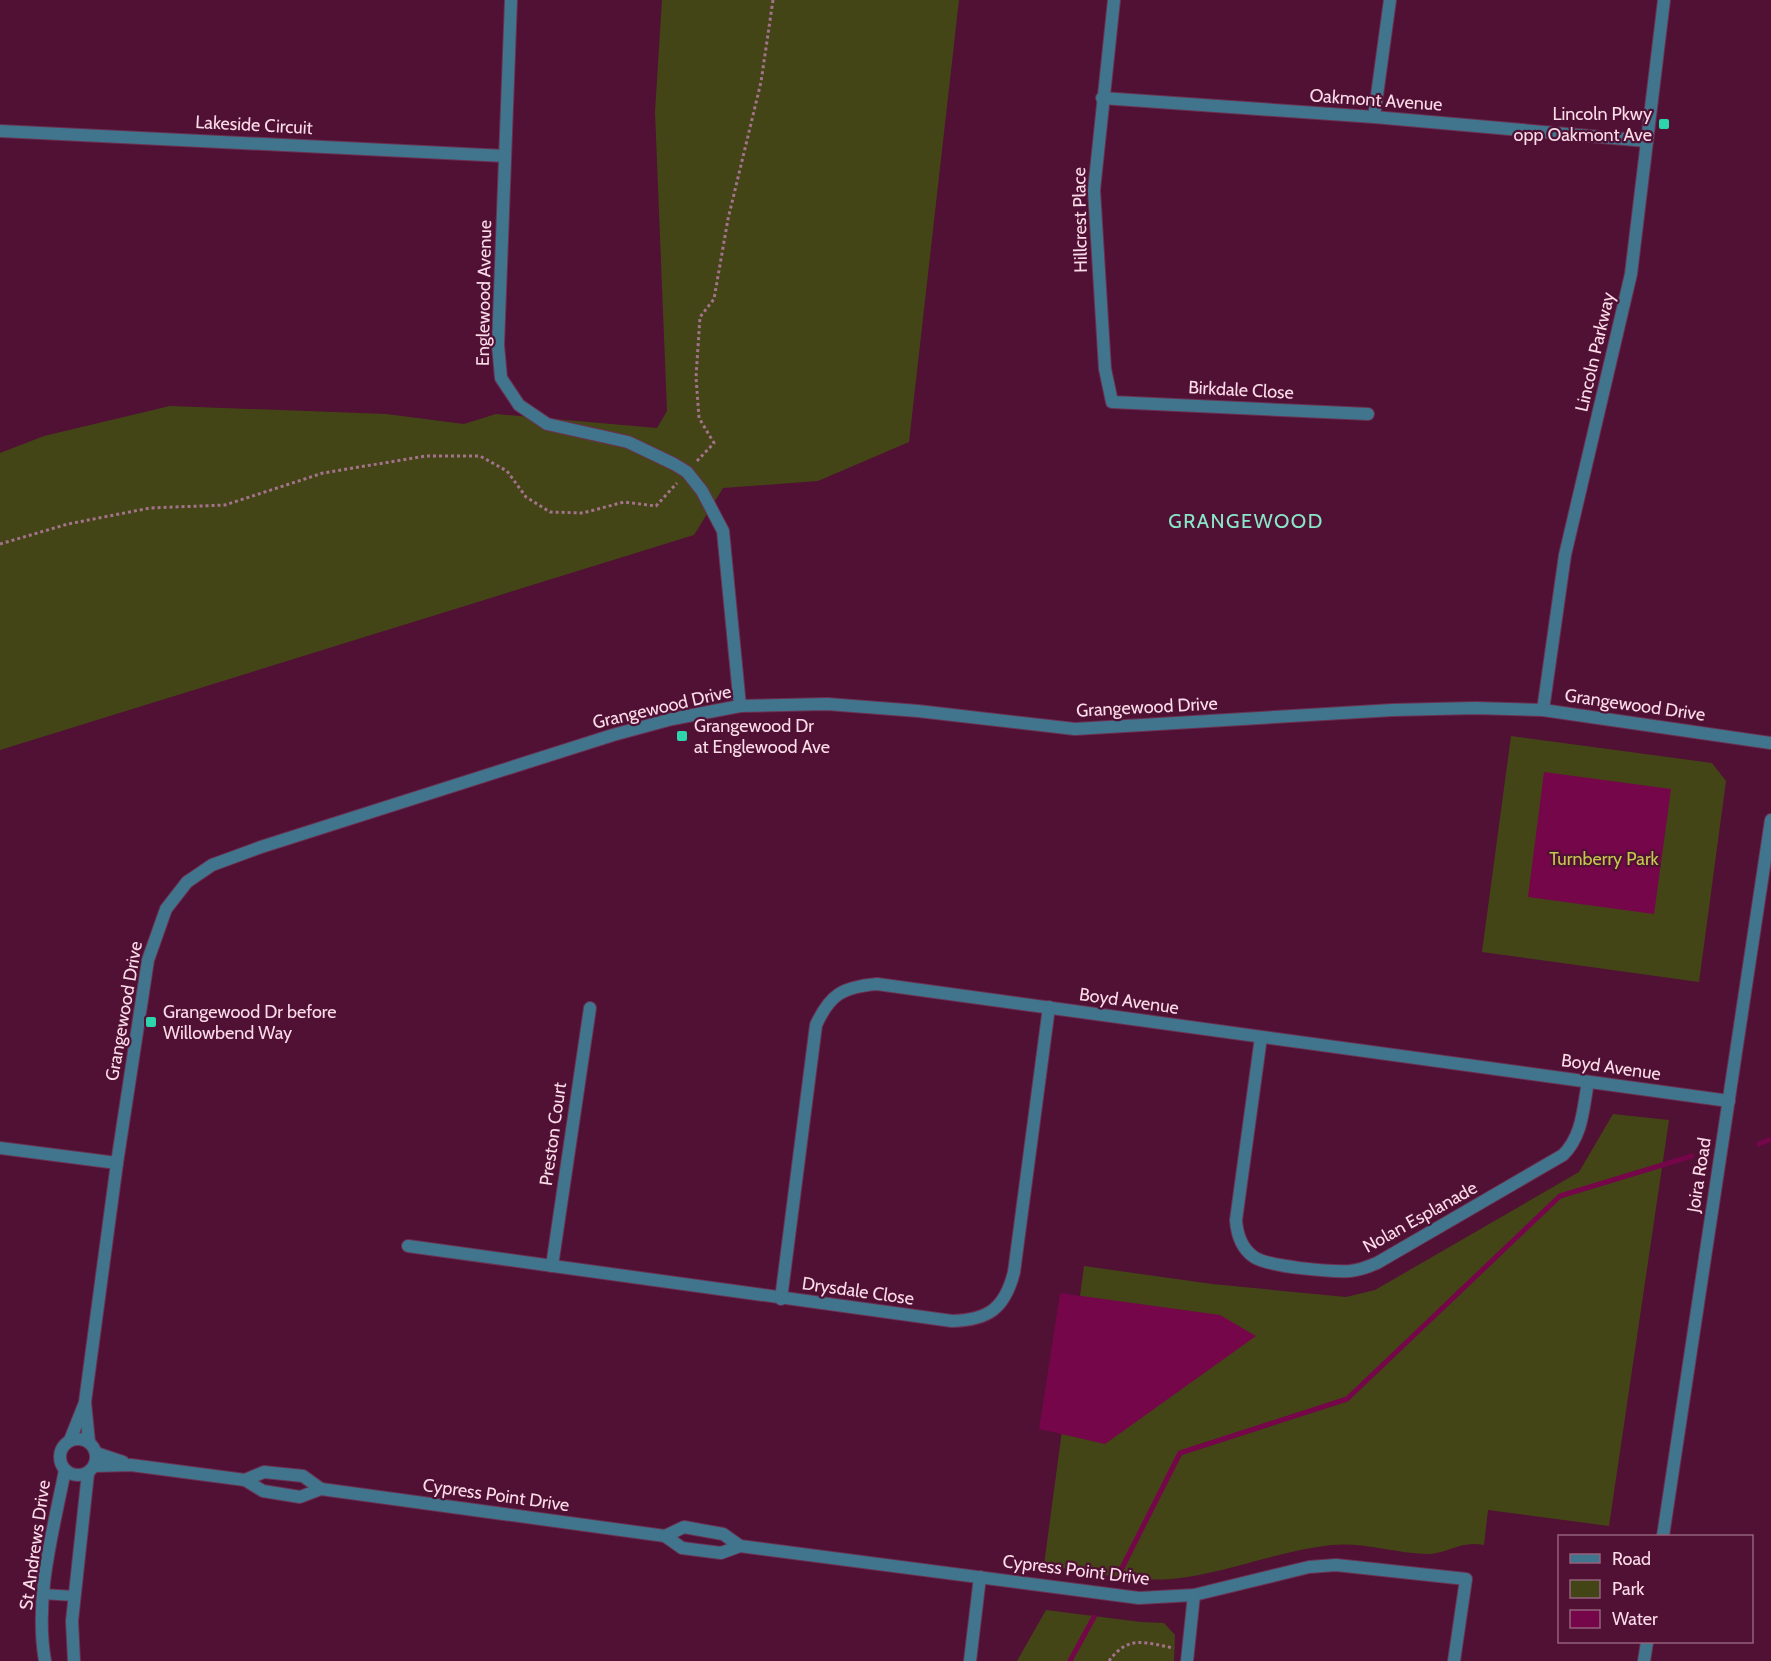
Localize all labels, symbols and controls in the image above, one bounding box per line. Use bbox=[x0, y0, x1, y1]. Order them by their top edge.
street label: Oakmont Avenue bbox=[1309, 84, 1443, 116]
place label: Lincoln Pkwy opp Oakmont Ave bbox=[1514, 103, 1652, 146]
street label: Lakeside Circuit bbox=[195, 111, 313, 139]
marker: Lincoln Pkwy opp Oakmont Ave bbox=[1657, 117, 1671, 131]
street label: Hillcrest Place bbox=[1068, 167, 1092, 273]
street label: Englewood Avenue bbox=[472, 220, 496, 366]
street label: Lincoln Parkway bbox=[1571, 290, 1619, 414]
street label: Birkdale Close bbox=[1188, 376, 1294, 404]
district label: GRANGEWOOD bbox=[1168, 509, 1324, 533]
street label: Grangewood Drive bbox=[591, 680, 733, 734]
street label: Grangewood Drive bbox=[1563, 684, 1707, 726]
street label: Grangewood Drive bbox=[1076, 692, 1218, 722]
place label: Grangewood Dr at Englewood Ave bbox=[694, 715, 830, 758]
marker: Grangewood Dr at Englewood Ave bbox=[675, 729, 689, 743]
park label: Turnberry Park bbox=[1549, 848, 1660, 870]
street label: Grangewood Drive bbox=[101, 939, 147, 1083]
street label: Boyd Avenue bbox=[1078, 983, 1180, 1019]
place label: Grangewood Dr before Willowbend Way bbox=[163, 1001, 337, 1044]
marker: Grangewood Dr before Willowbend Way bbox=[144, 1015, 158, 1029]
street label: Boyd Avenue bbox=[1560, 1049, 1662, 1085]
street label: Preston Court bbox=[535, 1081, 571, 1187]
street label: Joira Road bbox=[1682, 1136, 1716, 1215]
street label: Nolan Esplanade bbox=[1359, 1176, 1481, 1258]
street label: Drysdale Close bbox=[801, 1272, 915, 1310]
street label: Cypress Point Drive bbox=[421, 1474, 571, 1516]
street label: St Andrews Drive bbox=[15, 1479, 55, 1611]
legend bbox=[1558, 1535, 1753, 1643]
text: Road bbox=[1612, 1548, 1651, 1570]
street label: Cypress Point Drive bbox=[1001, 1550, 1151, 1590]
text: Park bbox=[1612, 1578, 1645, 1600]
text: Water bbox=[1612, 1608, 1658, 1630]

